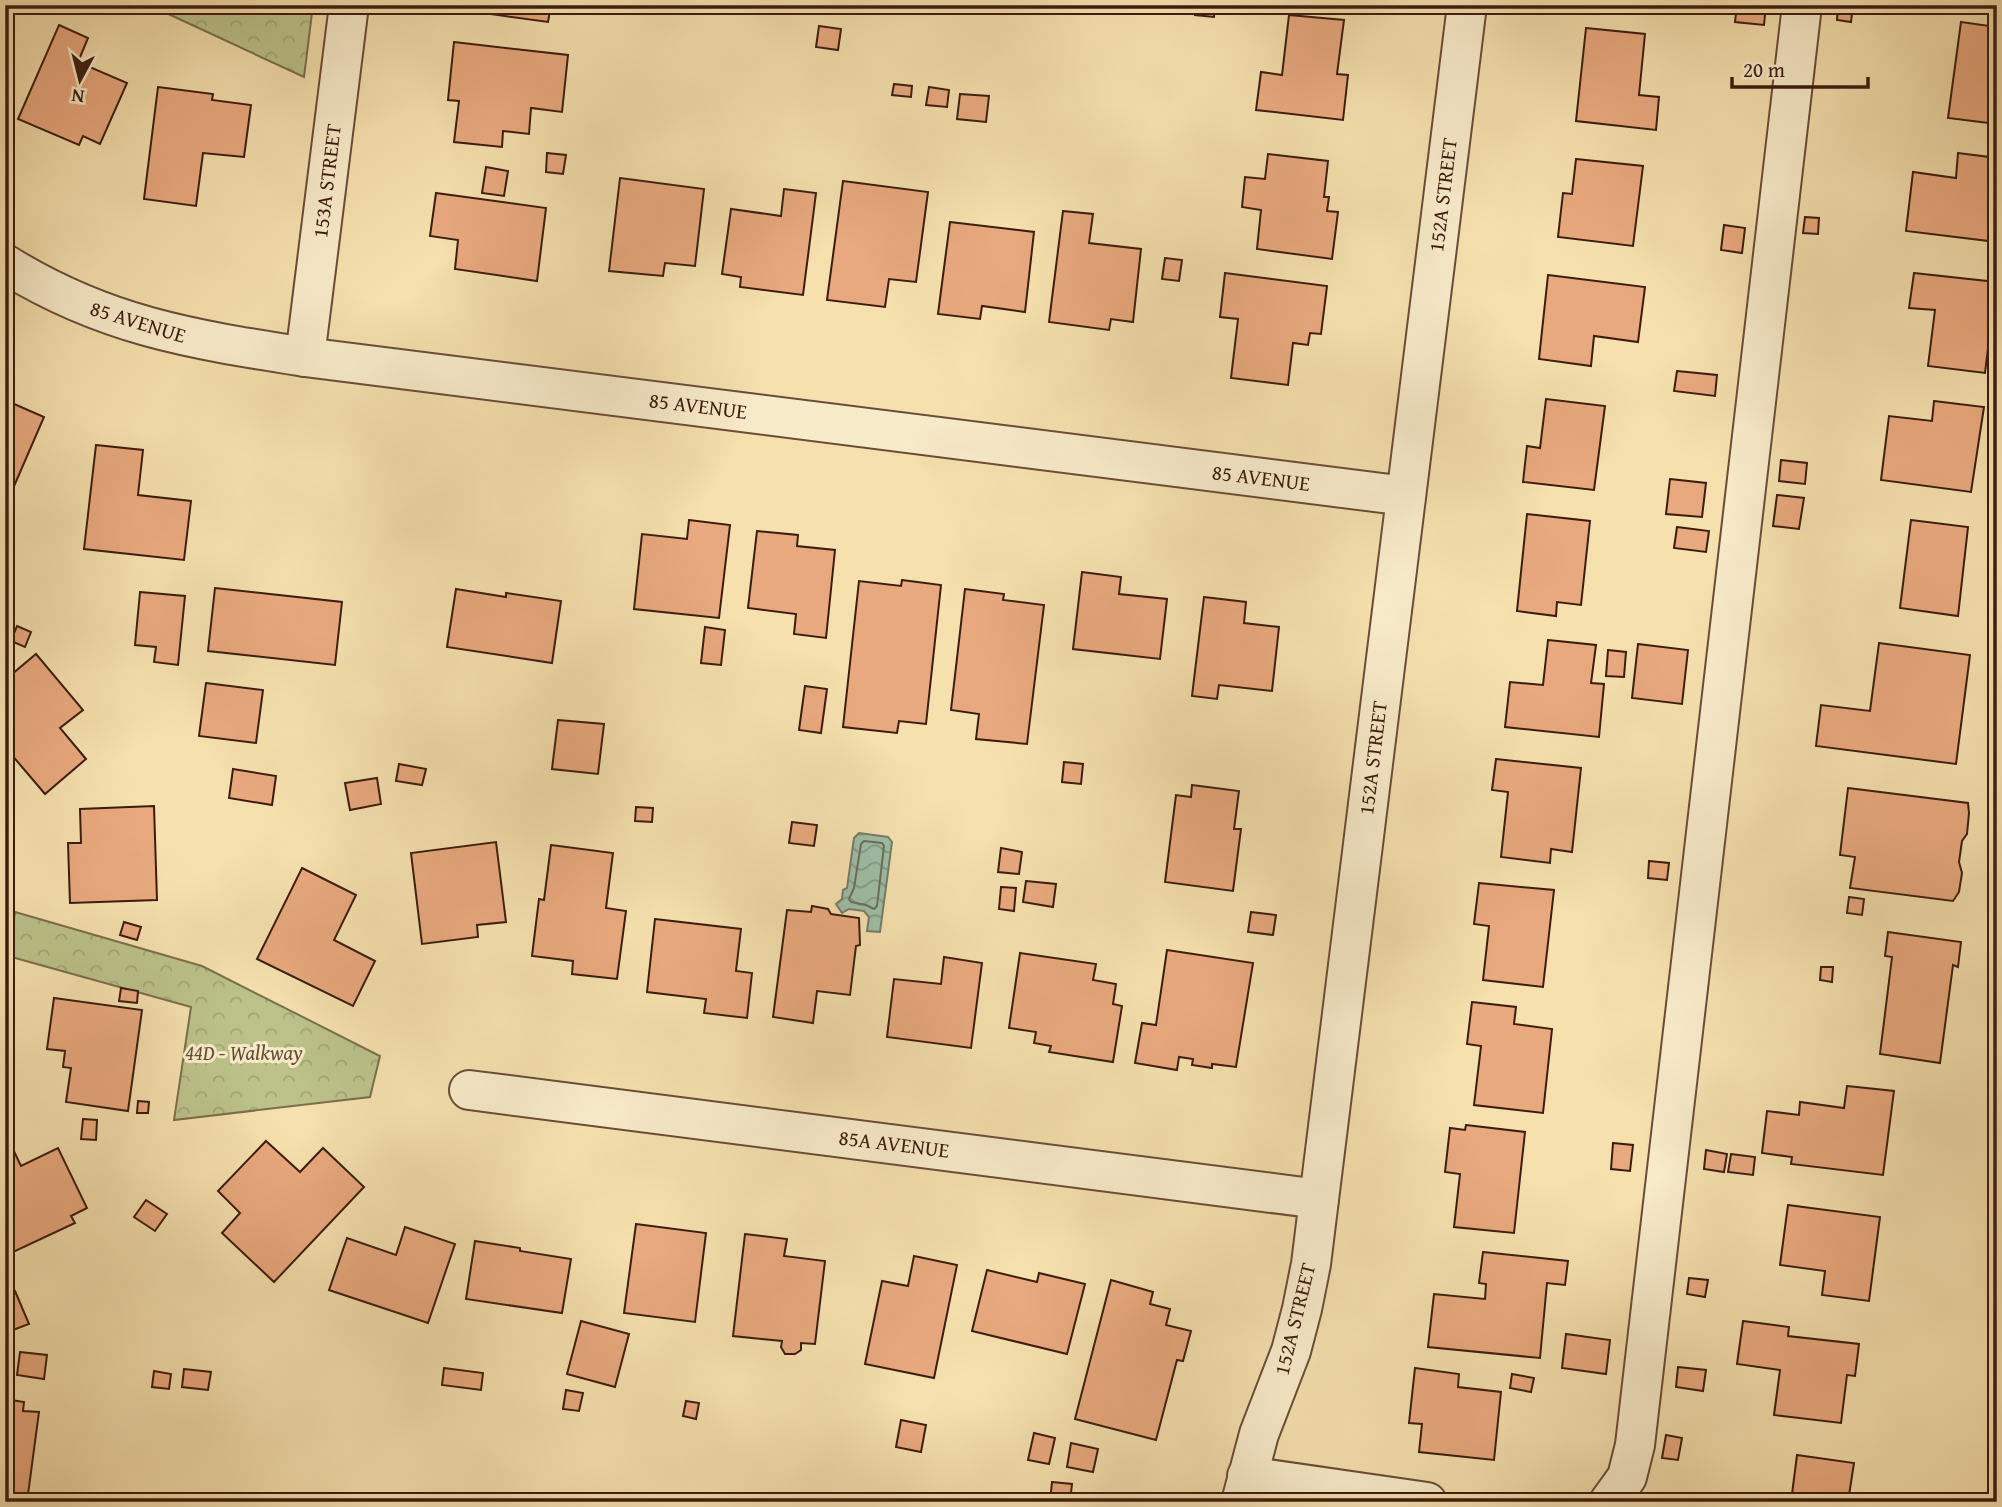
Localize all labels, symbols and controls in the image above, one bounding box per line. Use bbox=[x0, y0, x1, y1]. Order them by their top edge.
north arrow bbox=[46, 46, 116, 116]
scale bar bbox=[1732, 46, 1869, 90]
text: 20 m bbox=[1743, 54, 1785, 85]
text: N bbox=[70, 82, 86, 112]
street label: 153A STREET bbox=[304, 122, 349, 240]
street label: 152A STREET bbox=[1420, 136, 1465, 254]
street label: 85 AVENUE bbox=[87, 292, 190, 351]
street label: 85 AVENUE bbox=[647, 384, 749, 427]
street label: 85 AVENUE bbox=[1210, 456, 1312, 499]
street label: 152A STREET bbox=[1350, 699, 1395, 817]
park label: 44D - Walkway bbox=[185, 1037, 303, 1068]
street label: 85A AVENUE bbox=[837, 1121, 952, 1166]
street label: 152A STREET bbox=[1266, 1259, 1323, 1378]

